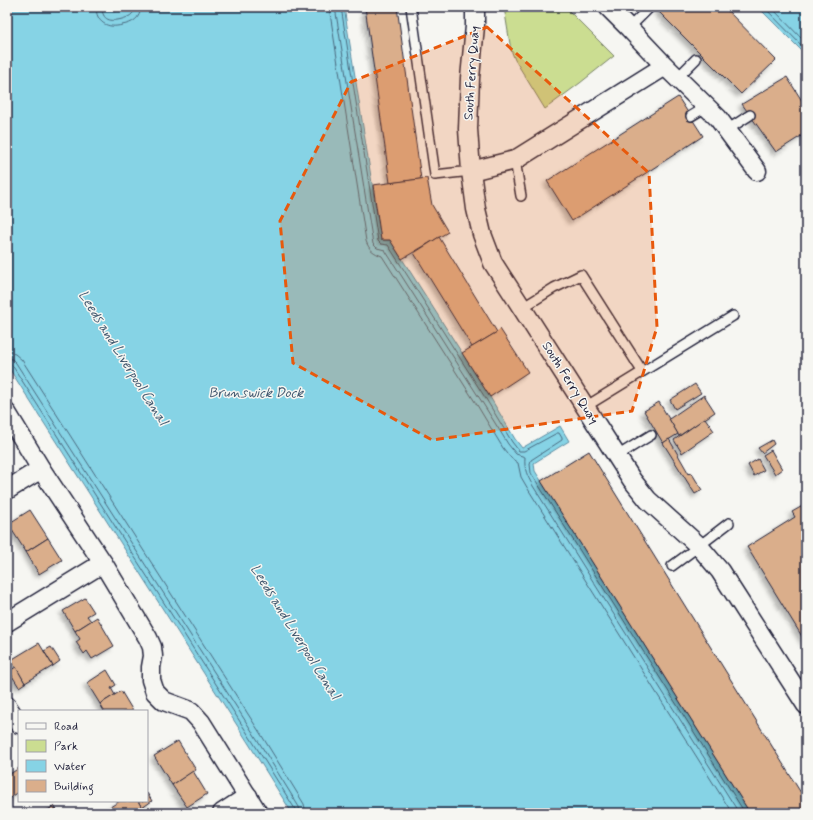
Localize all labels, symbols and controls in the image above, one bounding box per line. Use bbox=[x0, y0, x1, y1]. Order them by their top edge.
street label: South Ferry Quay bbox=[460, 25, 484, 121]
water label: Leeds and Liverpool Canal bbox=[74, 287, 173, 430]
street label: South Ferry Quay bbox=[538, 339, 602, 427]
water label: Brunswick Dock bbox=[209, 384, 304, 402]
water label: Leeds and Liverpool Canal bbox=[246, 561, 345, 704]
legend bbox=[18, 710, 148, 802]
text: Road bbox=[54, 719, 78, 735]
text: Park bbox=[54, 739, 78, 755]
text: Water bbox=[54, 759, 86, 775]
text: Building bbox=[54, 779, 94, 796]

